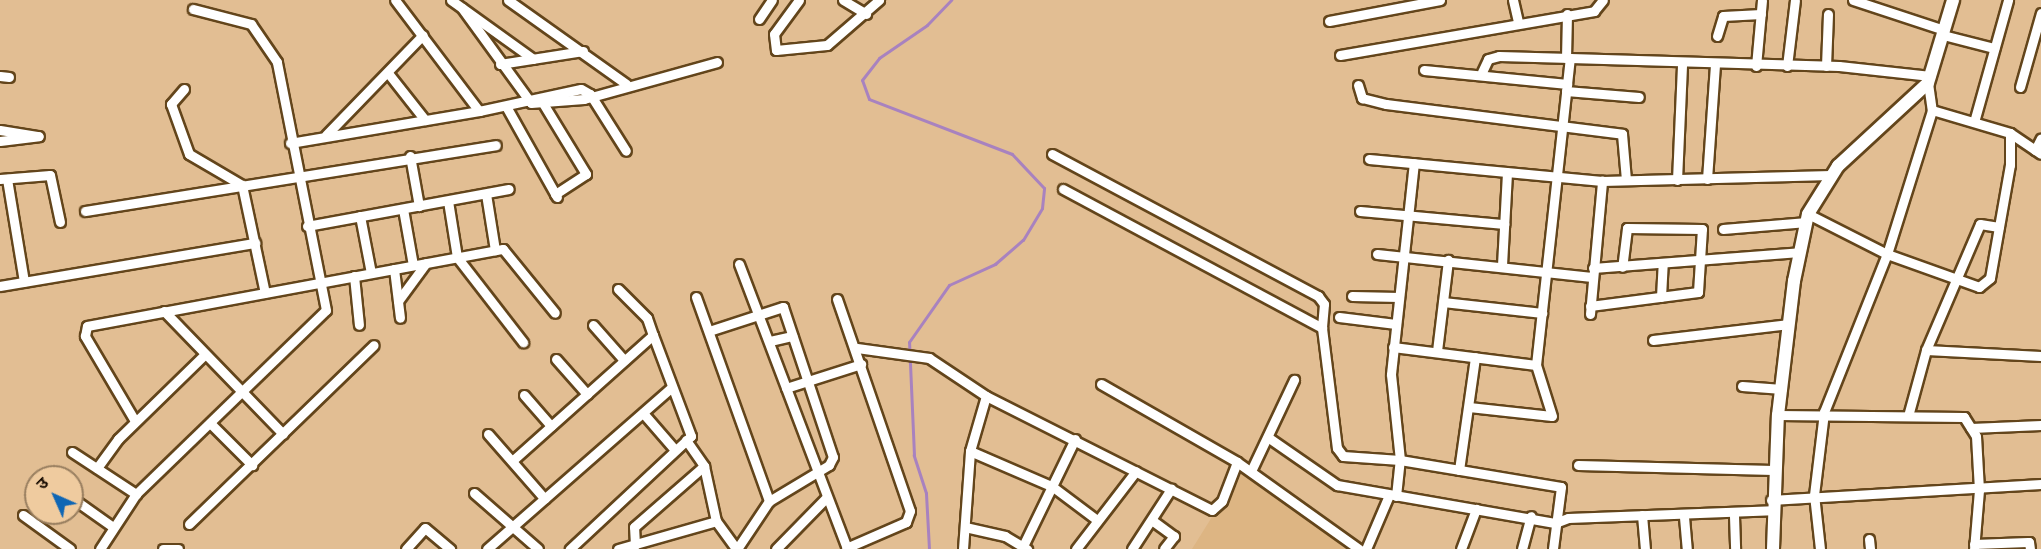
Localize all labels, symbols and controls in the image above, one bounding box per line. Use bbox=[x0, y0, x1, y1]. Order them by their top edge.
north arrow bbox=[24, 465, 84, 525]
text: उ bbox=[32, 473, 52, 493]

